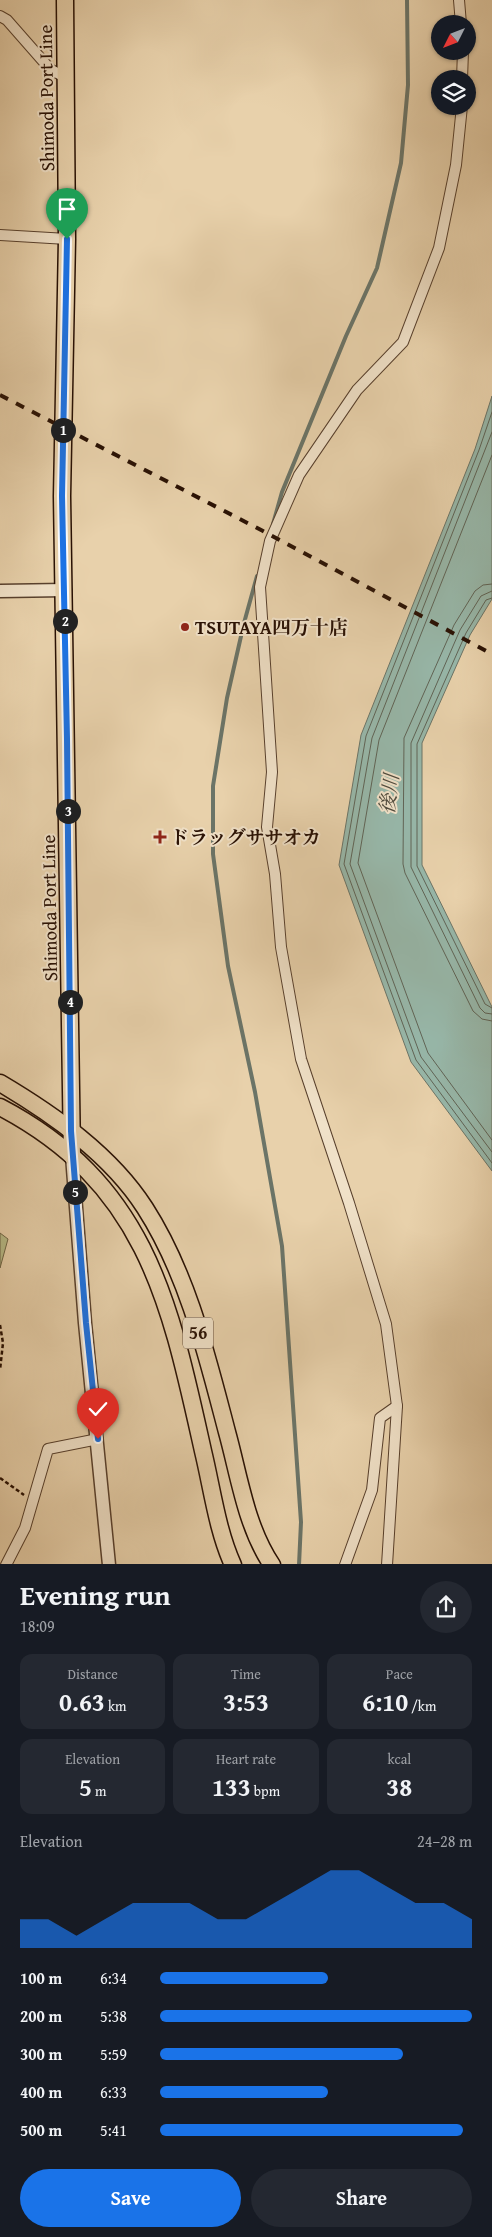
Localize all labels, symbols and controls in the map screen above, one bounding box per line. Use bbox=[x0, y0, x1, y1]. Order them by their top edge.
north arrow bbox=[431, 15, 476, 60]
map controls bbox=[431, 15, 476, 115]
street label: Shimoda Port Line bbox=[31, 24, 61, 172]
button: layers bbox=[431, 70, 476, 115]
pin bbox=[46, 188, 88, 239]
icon: arrive bbox=[53, 195, 81, 223]
pin: 1 bbox=[50, 418, 76, 442]
text: 1 bbox=[60, 420, 67, 440]
pin: 2 bbox=[52, 608, 78, 634]
text: 2 bbox=[62, 611, 69, 631]
place label: TSUTAYA四万十店 bbox=[195, 613, 348, 641]
marker: TSUTAYA四万十店 bbox=[179, 621, 191, 633]
water label: 後川 bbox=[372, 770, 406, 816]
pin: 3 bbox=[56, 798, 80, 824]
text: 3 bbox=[65, 801, 72, 821]
place label: ドラッグササオカ bbox=[170, 823, 321, 851]
marker: ドラッグササオカ bbox=[154, 831, 166, 843]
street label: Shimoda Port Line bbox=[34, 834, 64, 982]
pin: 4 bbox=[58, 990, 82, 1014]
text: 4 bbox=[67, 992, 74, 1012]
pin: 5 bbox=[62, 1180, 88, 1204]
text: 5 bbox=[72, 1182, 79, 1202]
road number: 56 bbox=[183, 1318, 213, 1349]
pin bbox=[77, 1388, 119, 1439]
icon: check bbox=[84, 1395, 112, 1423]
text: Evening run bbox=[20, 1574, 171, 1615]
button: share bbox=[420, 1581, 472, 1633]
text: 18:09 bbox=[20, 1614, 55, 1638]
text: Distance bbox=[68, 1664, 118, 1684]
text: Time bbox=[231, 1664, 261, 1684]
text: Pace bbox=[386, 1664, 413, 1684]
text: 0.63 bbox=[59, 1684, 105, 1720]
text: 3:53 bbox=[223, 1684, 269, 1720]
text: 6:10 bbox=[362, 1684, 408, 1720]
text: km bbox=[105, 1696, 126, 1716]
text: /km bbox=[408, 1696, 436, 1716]
text: Elevation bbox=[65, 1749, 120, 1769]
text: Heart rate bbox=[216, 1749, 276, 1769]
text: kcal bbox=[387, 1749, 411, 1769]
text: 5 bbox=[79, 1769, 92, 1805]
text: 133 bbox=[212, 1769, 251, 1805]
text: 38 bbox=[386, 1769, 412, 1805]
text: m bbox=[92, 1781, 106, 1801]
text: bpm bbox=[251, 1781, 280, 1801]
text: Elevation bbox=[20, 1829, 83, 1853]
text: 24–28 m bbox=[417, 1829, 472, 1853]
text: 100 m bbox=[20, 1966, 62, 1990]
text: 6:34 bbox=[100, 1966, 127, 1990]
text: 200 m bbox=[20, 2004, 62, 2028]
text: 5:38 bbox=[100, 2004, 127, 2028]
text: 300 m bbox=[20, 2042, 62, 2066]
text: 5:59 bbox=[100, 2042, 127, 2066]
text: 400 m bbox=[20, 2080, 62, 2104]
text: 6:33 bbox=[100, 2080, 127, 2104]
text: 500 m bbox=[20, 2118, 62, 2142]
text: 5:41 bbox=[100, 2118, 127, 2142]
button: Save bbox=[20, 2169, 241, 2227]
button: Share bbox=[251, 2169, 472, 2227]

